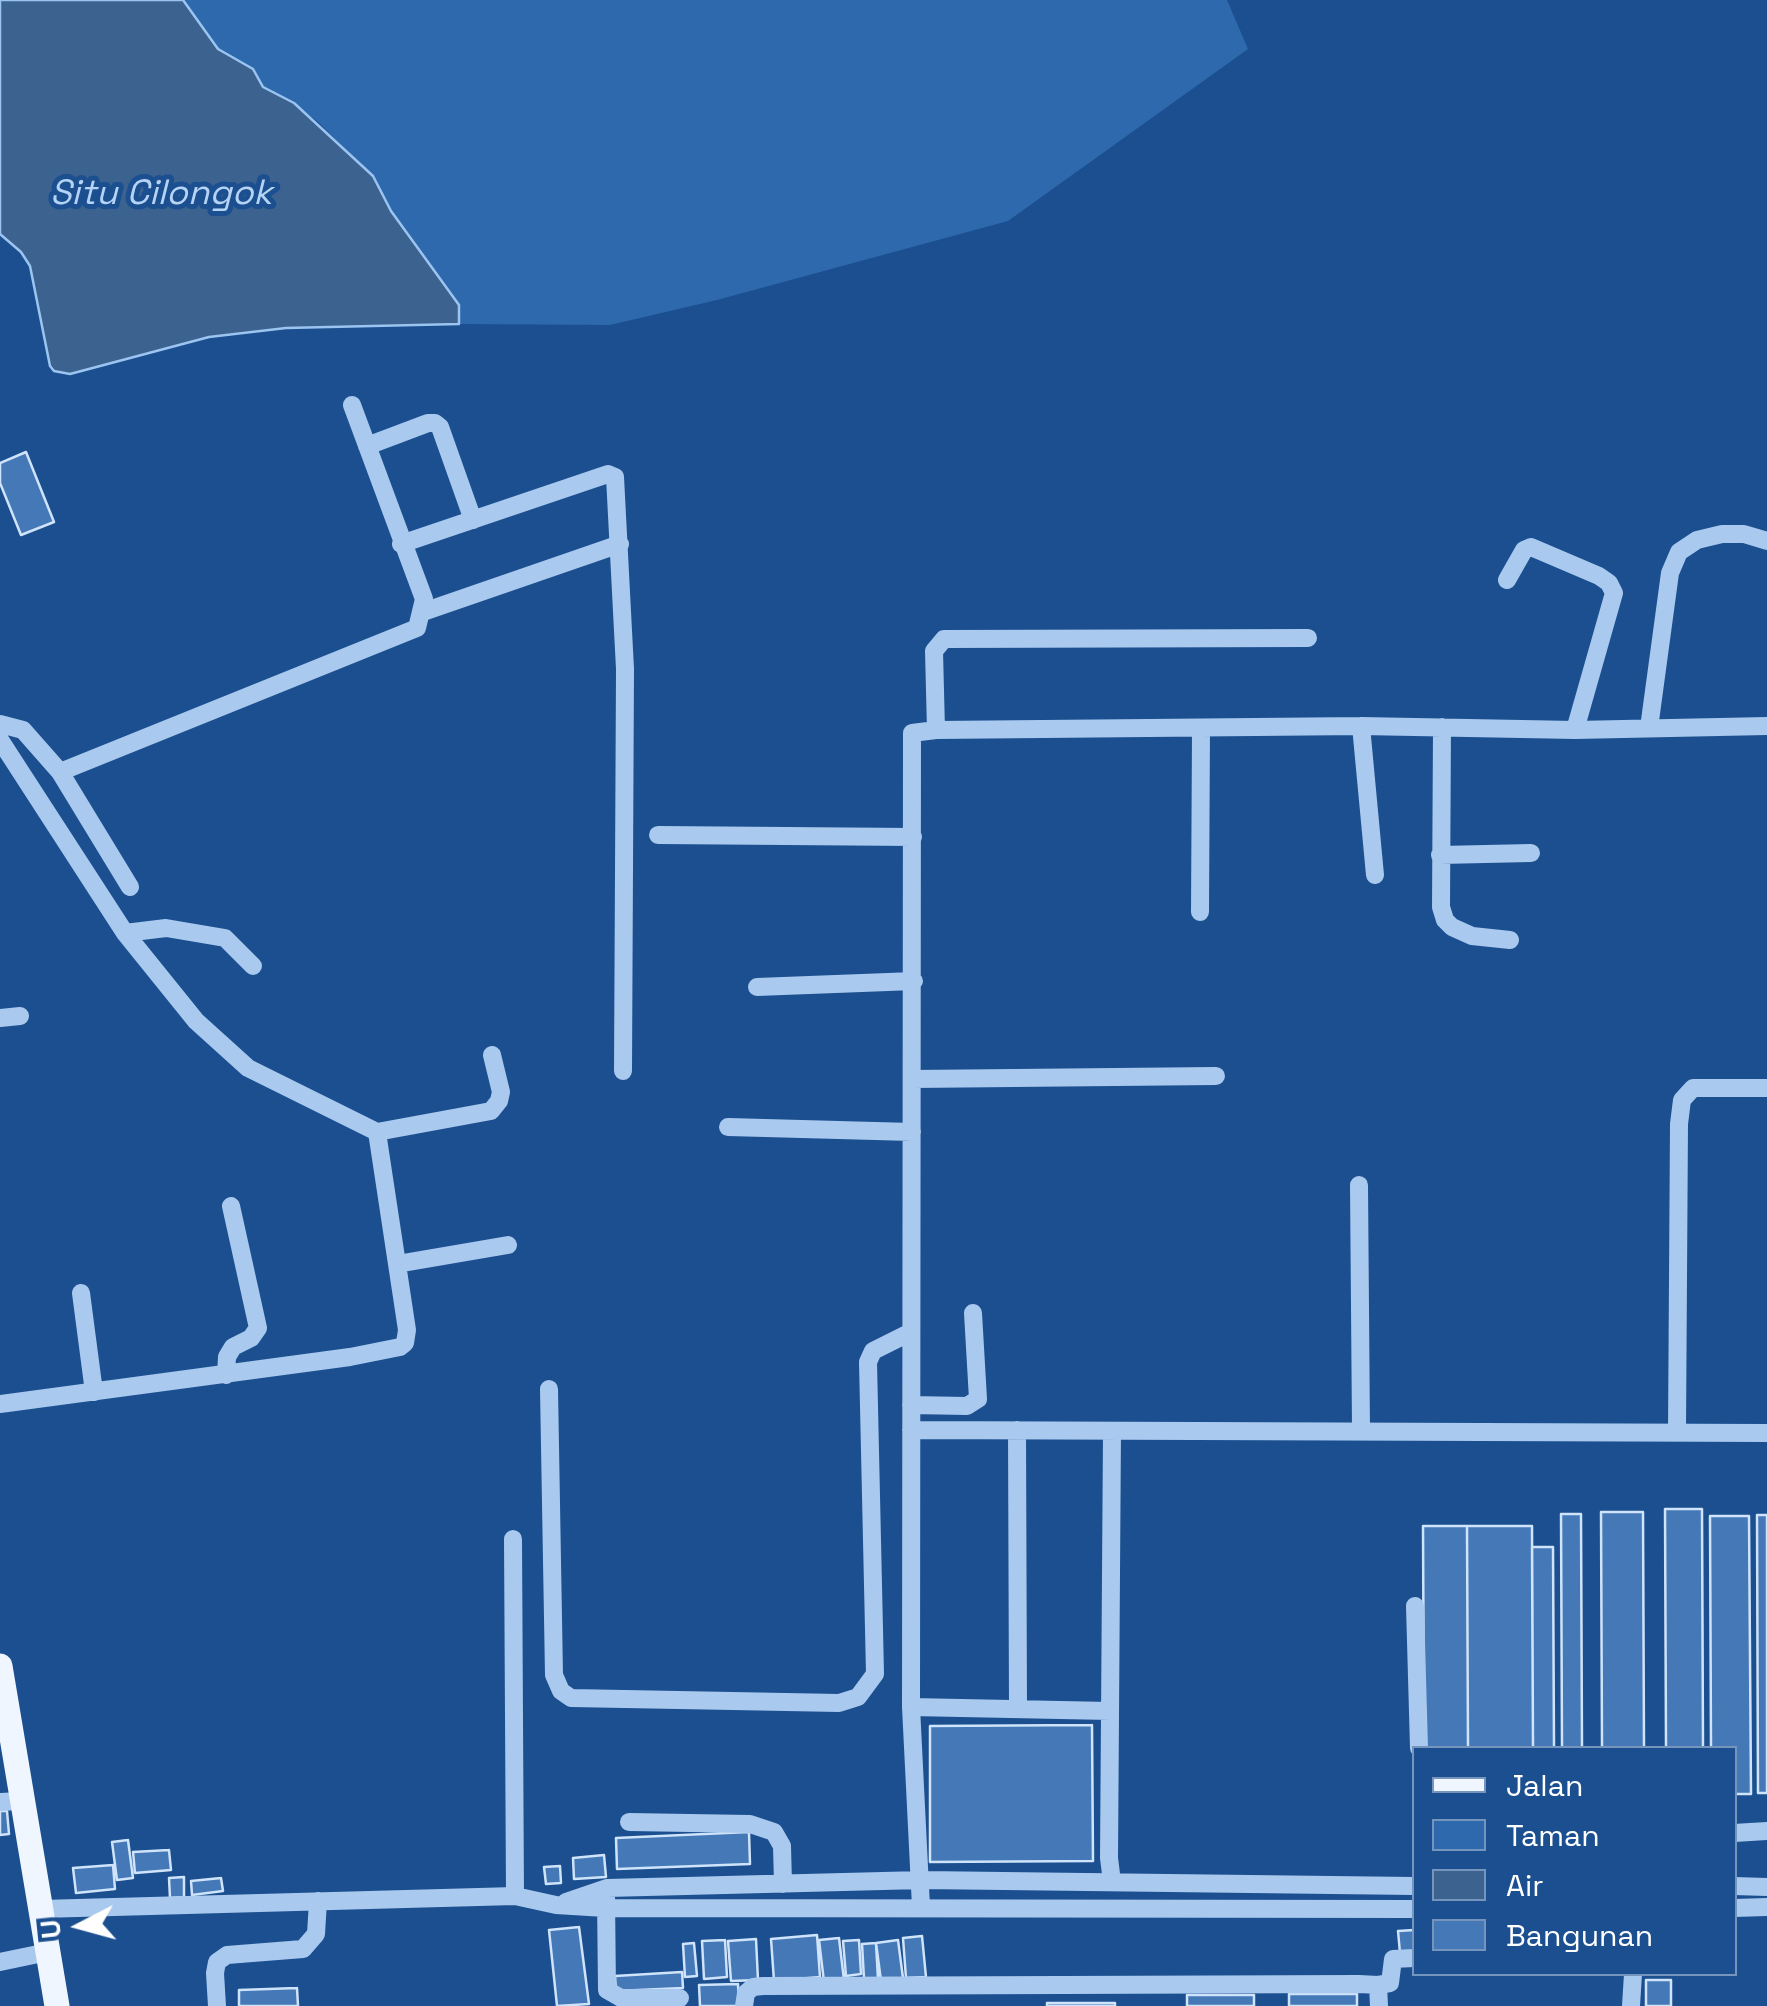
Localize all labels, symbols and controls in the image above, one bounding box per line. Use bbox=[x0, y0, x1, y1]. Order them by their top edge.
water label: Situ Cilongok bbox=[50, 174, 272, 216]
legend bbox=[1412, 1746, 1737, 1976]
text: Jalan bbox=[1506, 1766, 1583, 1805]
text: Taman bbox=[1506, 1816, 1600, 1855]
text: Air bbox=[1506, 1866, 1544, 1905]
north arrow bbox=[30, 1876, 130, 1976]
text: Bangunan bbox=[1506, 1916, 1653, 1955]
text: U bbox=[31, 1918, 69, 1940]

